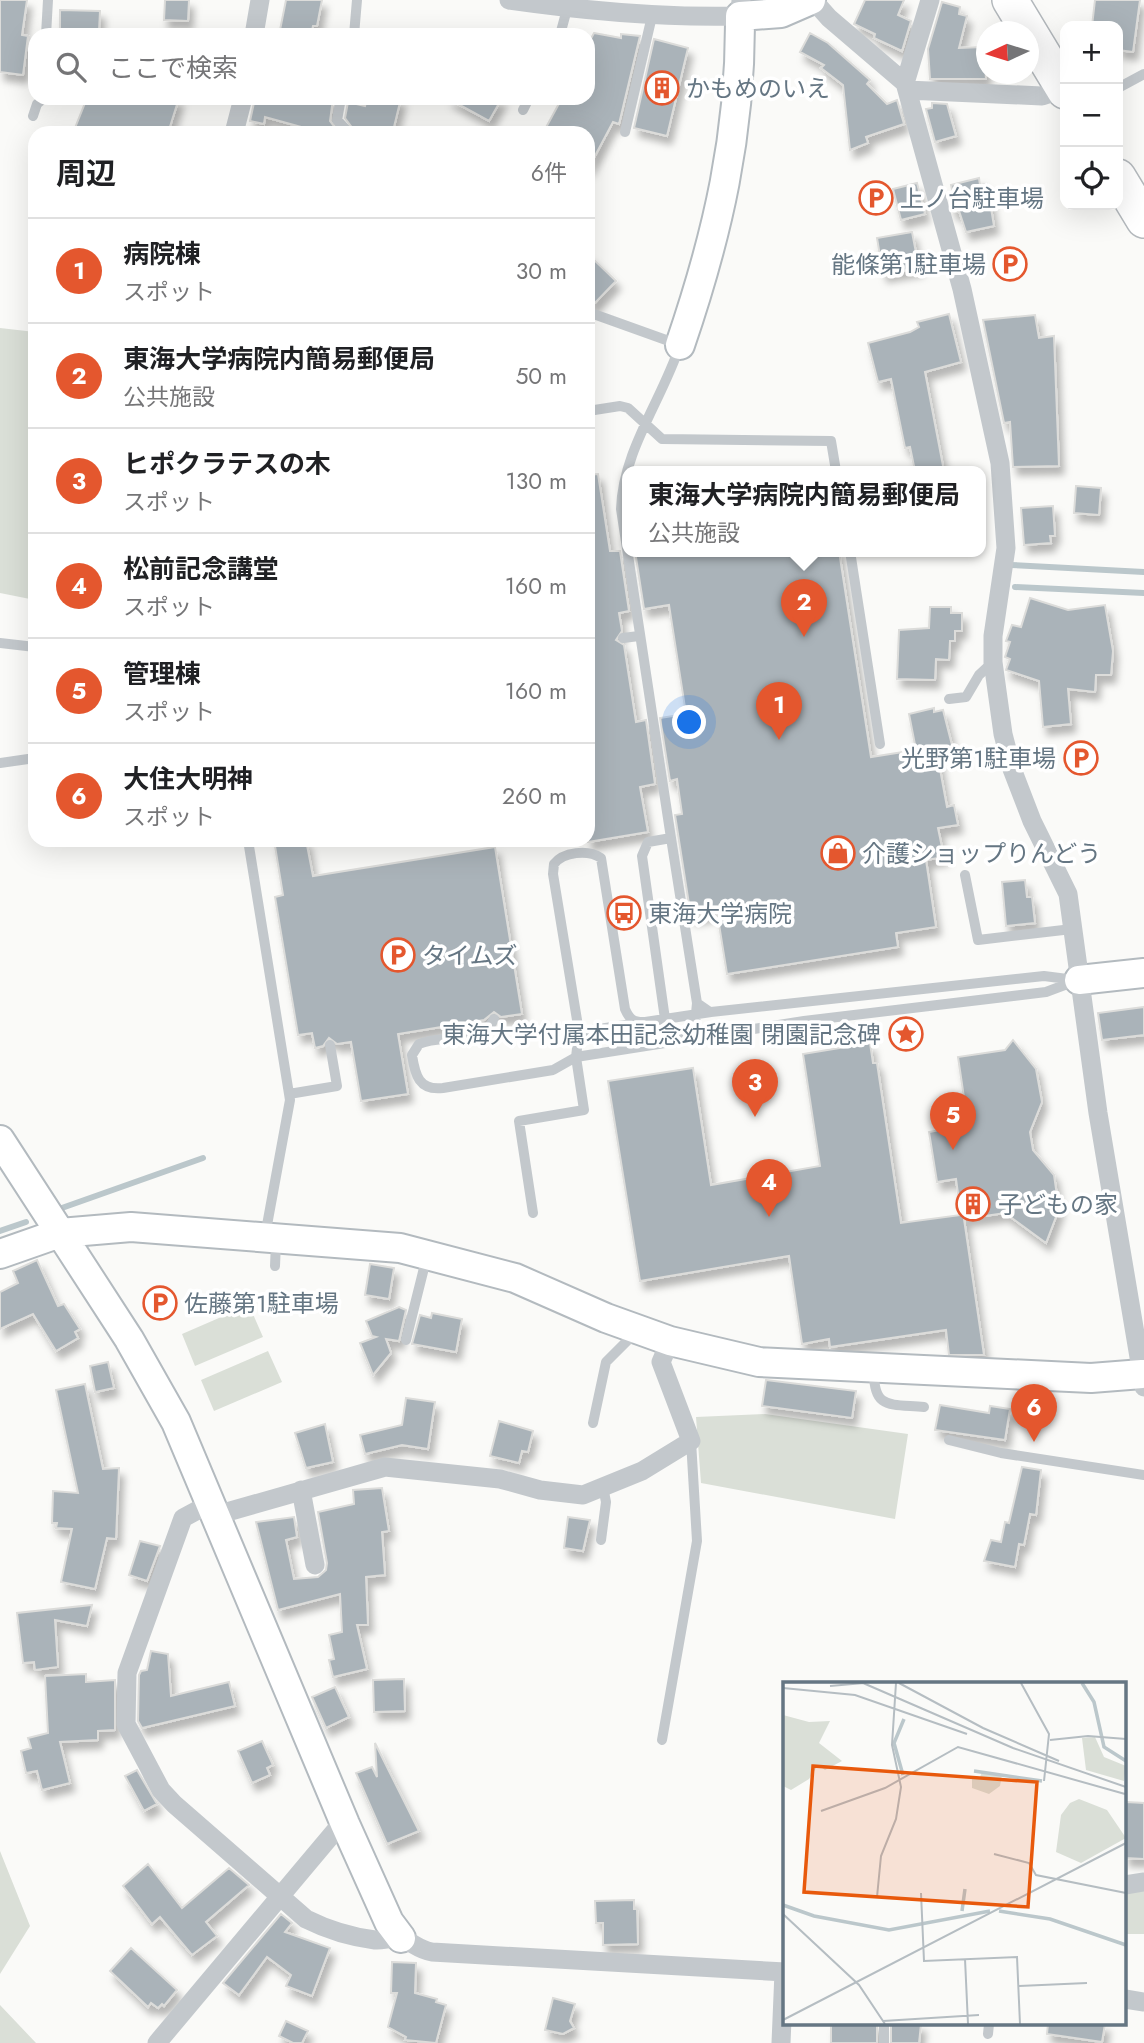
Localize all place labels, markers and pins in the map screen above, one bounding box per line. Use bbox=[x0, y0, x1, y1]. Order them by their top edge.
building icon: かもめのいえ bbox=[643, 69, 681, 107]
place label: かもめのいえ bbox=[686, 71, 830, 106]
parking icon: 上ノ台駐車場 bbox=[857, 179, 895, 217]
place label: 上ノ台駐車場 bbox=[900, 181, 1044, 216]
parking icon: 能條第1駐車場 bbox=[991, 245, 1029, 283]
place label: 能條第1駐車場 bbox=[831, 247, 986, 282]
pin: 2 bbox=[781, 579, 827, 637]
pin: 1 bbox=[756, 682, 802, 740]
parking icon: 光野第1駐車場 bbox=[1062, 739, 1100, 777]
place label: 光野第1駐車場 bbox=[901, 741, 1056, 776]
shop icon: 介護ショップりんどう bbox=[819, 834, 857, 872]
place label: 介護ショップりんどう bbox=[862, 836, 1101, 871]
bus stop icon: 東海大学病院 bbox=[605, 894, 643, 932]
place label: 東海大学病院 bbox=[648, 896, 792, 931]
parking icon: タイムズ bbox=[379, 936, 417, 974]
place label: タイムズ bbox=[422, 938, 518, 973]
place icon: 東海大学付属本田記念幼稚園 閉園記念碑 bbox=[887, 1015, 925, 1053]
place label: 東海大学付属本田記念幼稚園 閉園記念碑 bbox=[442, 1017, 881, 1052]
pin: 3 bbox=[732, 1059, 778, 1117]
pin: 5 bbox=[930, 1092, 976, 1150]
pin: 4 bbox=[746, 1159, 792, 1217]
building icon: 子どもの家 bbox=[954, 1185, 992, 1223]
place label: 子どもの家 bbox=[998, 1187, 1118, 1222]
parking icon: 佐藤第1駐車場 bbox=[141, 1284, 179, 1322]
place label: 佐藤第1駐車場 bbox=[184, 1286, 339, 1321]
pin: 6 bbox=[1011, 1384, 1057, 1442]

